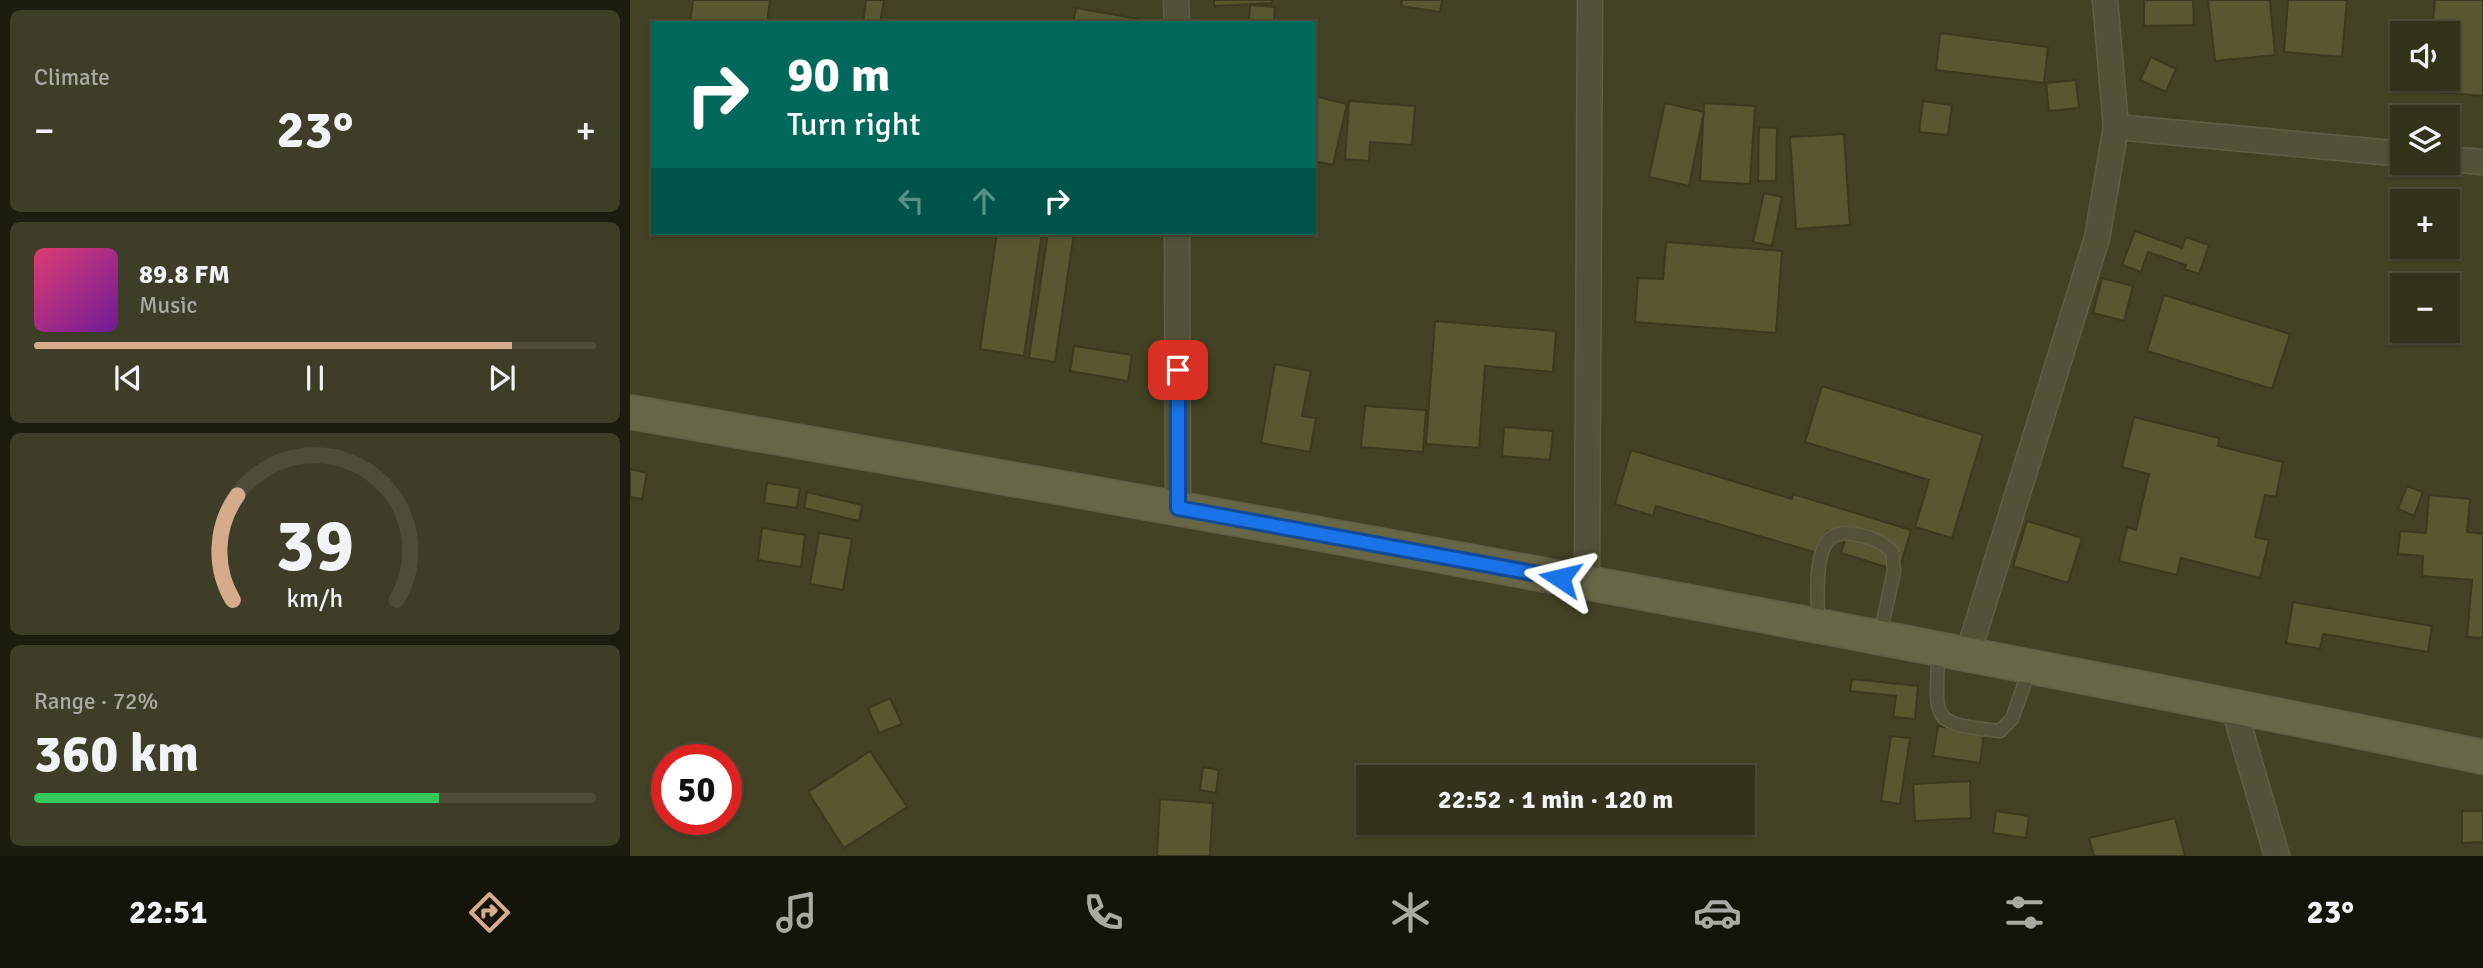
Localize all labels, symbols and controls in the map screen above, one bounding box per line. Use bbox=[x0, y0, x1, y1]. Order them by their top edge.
map controls bbox=[2390, 21, 2460, 343]
button: sound bbox=[2390, 21, 2460, 91]
text: 90 m bbox=[787, 45, 890, 105]
icon: right bbox=[672, 49, 763, 140]
text: Climate bbox=[34, 63, 110, 92]
text: 23° bbox=[277, 98, 353, 162]
text: Turn right bbox=[787, 105, 920, 144]
button: layers bbox=[2390, 105, 2460, 175]
text: − bbox=[34, 107, 55, 154]
text: + bbox=[575, 107, 596, 154]
icon: left bbox=[892, 182, 930, 220]
icon: ahead bbox=[965, 182, 1003, 220]
icon: right bbox=[1038, 182, 1076, 220]
button: + bbox=[2390, 189, 2460, 259]
text: 89.8 FM bbox=[139, 259, 230, 291]
button: − bbox=[2390, 273, 2460, 343]
text: Music bbox=[139, 291, 197, 320]
pin bbox=[1148, 340, 1208, 400]
icon: arrive bbox=[1159, 351, 1197, 389]
icon: previous bbox=[109, 359, 147, 397]
icon: pause bbox=[296, 359, 334, 397]
icon: next bbox=[483, 359, 521, 397]
text: 39 bbox=[276, 502, 354, 591]
position arrow bbox=[1523, 541, 1597, 615]
text: km/h bbox=[287, 583, 343, 614]
text: Range · 72% bbox=[34, 687, 158, 716]
text: 360 km bbox=[34, 722, 199, 786]
speed limit sign: 50 bbox=[651, 744, 742, 835]
text: 22:52 · 1 min · 120 m bbox=[1438, 784, 1673, 816]
icon: directions bbox=[465, 888, 514, 937]
icon: music bbox=[772, 888, 821, 937]
icon: phone bbox=[1079, 888, 1128, 937]
icon: climate bbox=[1386, 888, 1435, 937]
icon: car bbox=[1693, 888, 1742, 937]
icon: filters bbox=[2000, 888, 2049, 937]
text: 22:51 bbox=[129, 893, 207, 932]
text: 23° bbox=[2307, 893, 2354, 932]

